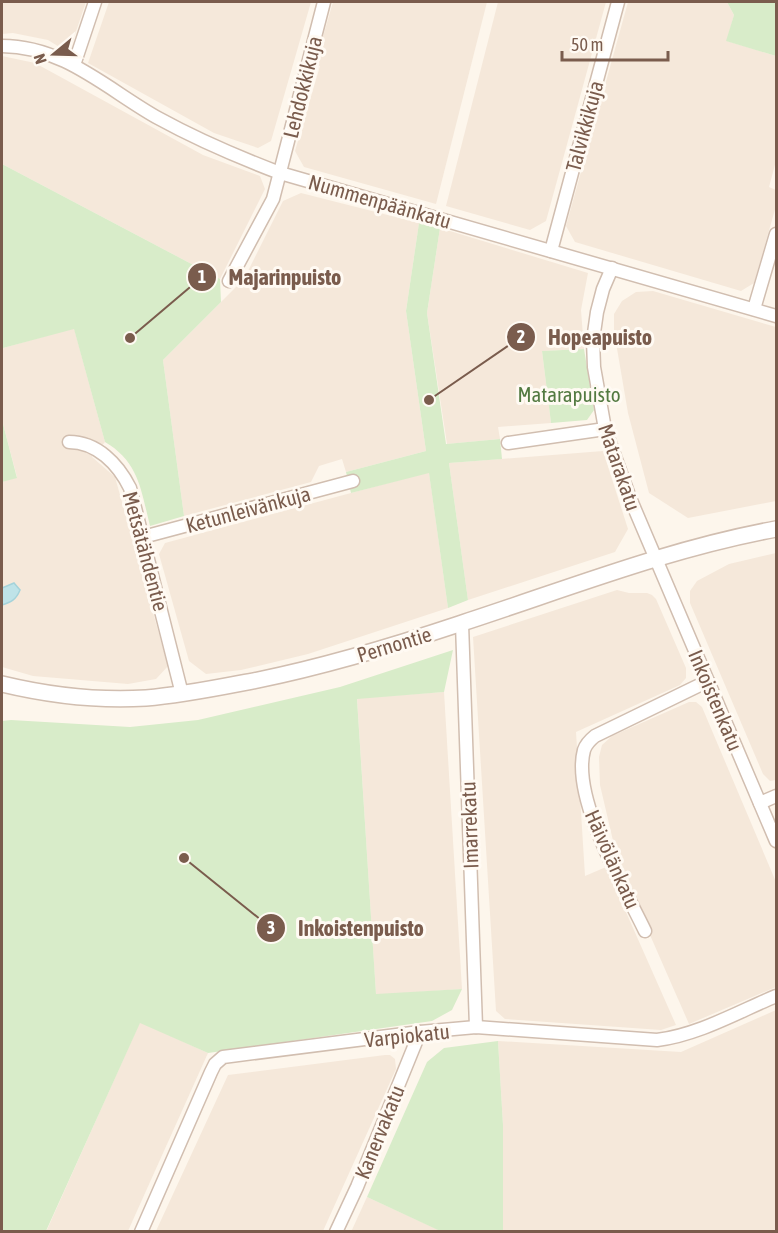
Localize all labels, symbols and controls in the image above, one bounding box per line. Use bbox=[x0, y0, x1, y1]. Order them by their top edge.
north arrow bbox=[24, 24, 84, 84]
scale bar bbox=[562, 24, 668, 62]
street label: Lehdokkikuja bbox=[278, 33, 326, 141]
text: 50 m bbox=[571, 34, 603, 55]
text: N bbox=[30, 51, 50, 66]
street label: Talvikkikuja bbox=[560, 78, 608, 174]
street label: Nummenpäänkatu bbox=[306, 169, 454, 233]
callout: Majarinpuisto bbox=[187, 257, 354, 297]
text: Majarinpuisto bbox=[229, 264, 341, 290]
text: 1 bbox=[198, 266, 206, 287]
callout: Hopeapuisto bbox=[506, 317, 664, 357]
text: Hopeapuisto bbox=[548, 324, 652, 350]
text: 2 bbox=[517, 326, 525, 347]
park label: Matarapuisto bbox=[517, 382, 621, 406]
street label: Matarakatu bbox=[594, 420, 646, 514]
street label: Ketunleivänkuja bbox=[183, 481, 313, 537]
street label: Metsätähdentie bbox=[119, 489, 173, 613]
street label: Pernontie bbox=[354, 621, 434, 667]
street label: Inkoistenkatu bbox=[684, 646, 748, 754]
street label: Imarrekatu bbox=[455, 781, 483, 869]
street label: Häivölänkatu bbox=[581, 806, 645, 912]
callout: Inkoistenpuisto bbox=[256, 908, 435, 948]
text: Inkoistenpuisto bbox=[298, 915, 424, 941]
text: 3 bbox=[267, 917, 275, 938]
street label: Varpiokatu bbox=[363, 1019, 451, 1051]
street label: Kanervakatu bbox=[349, 1082, 409, 1182]

